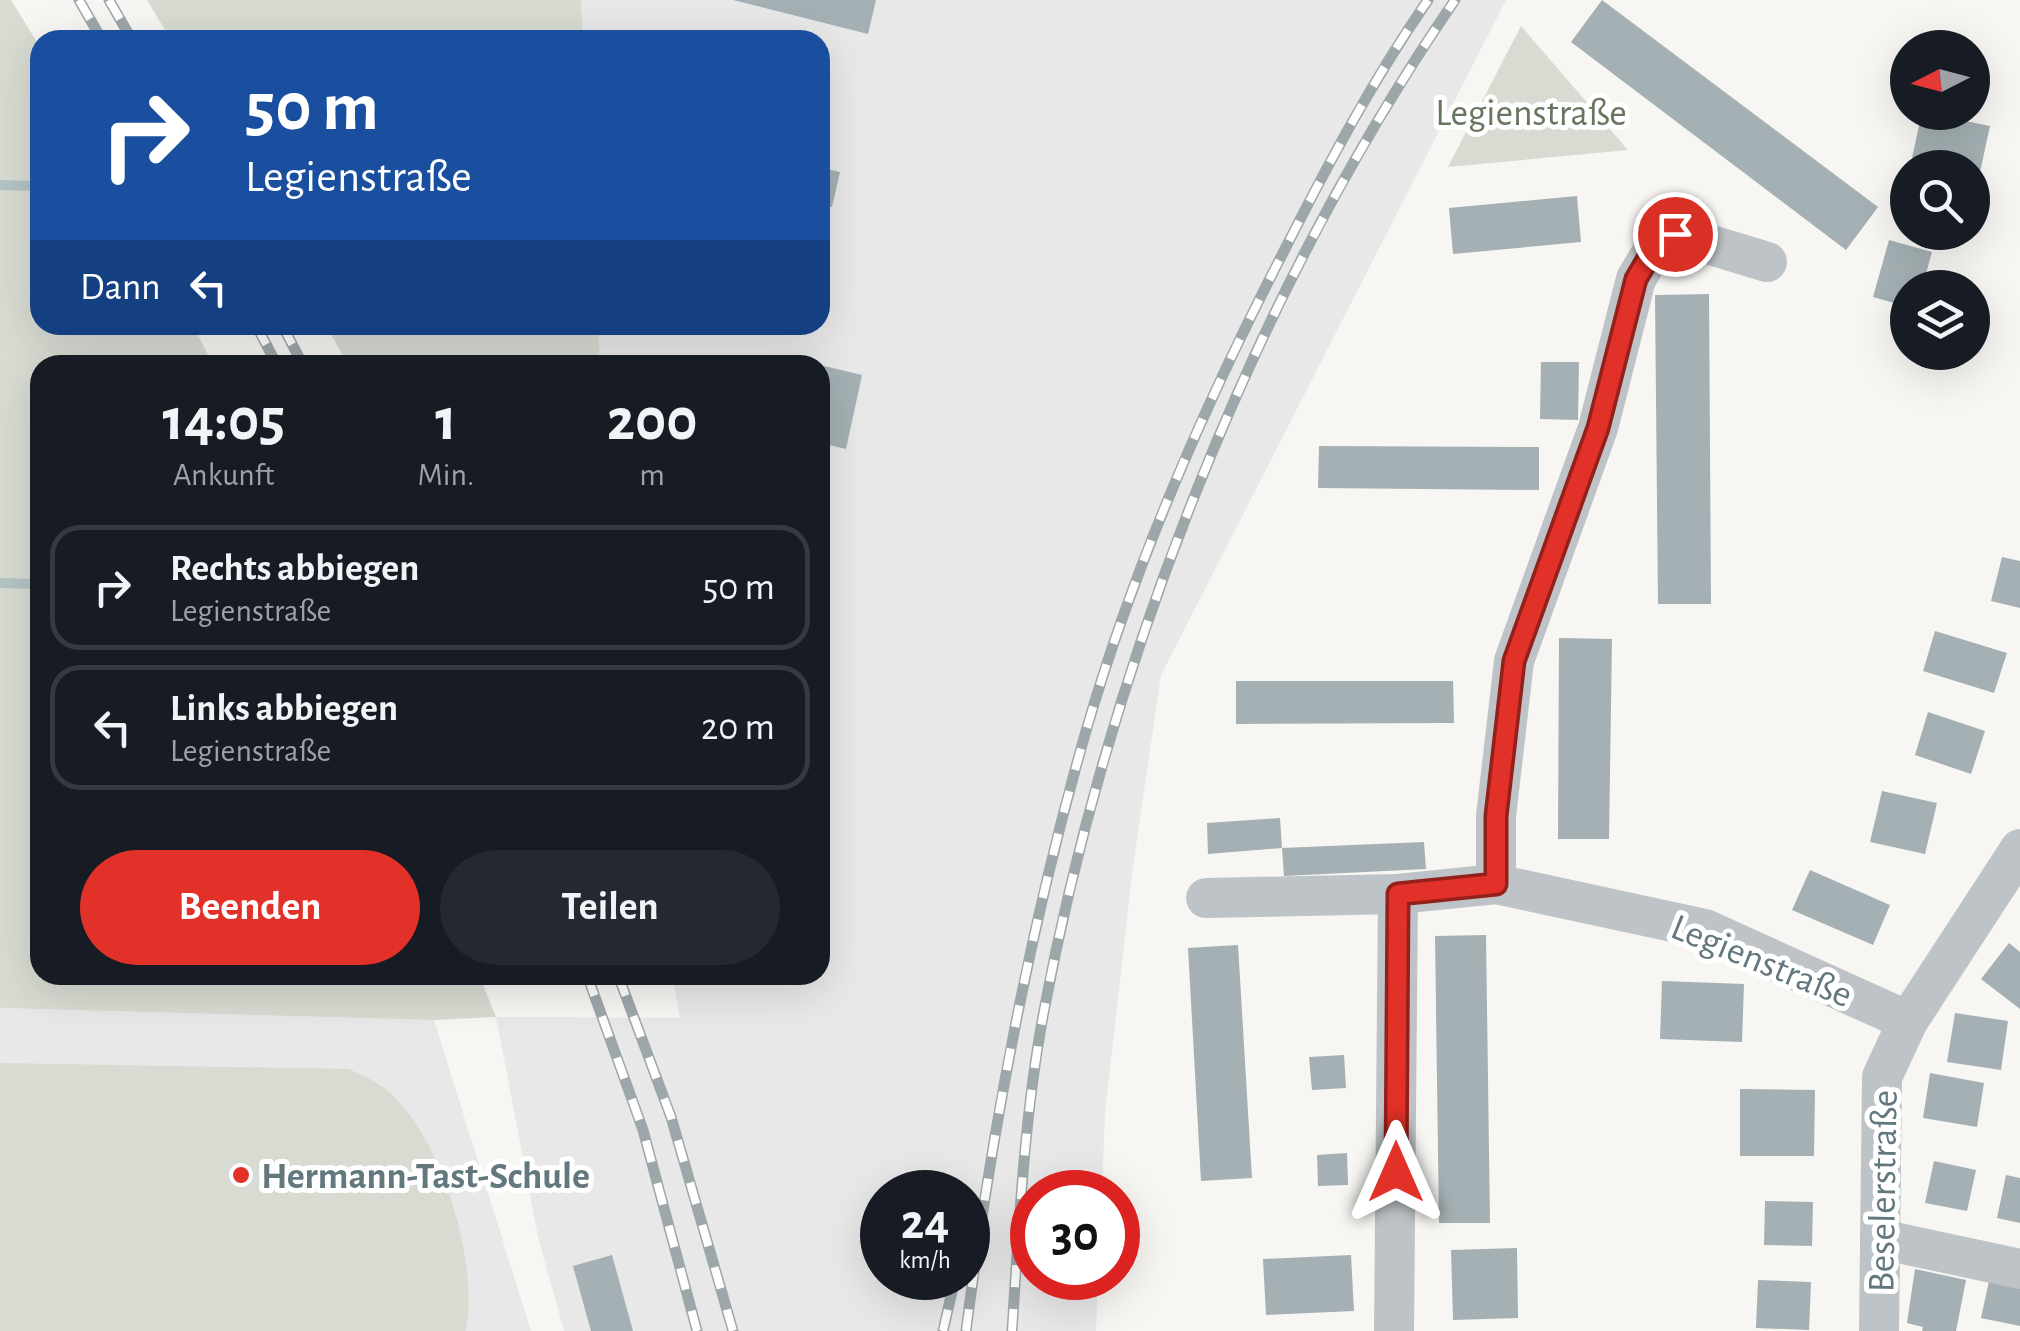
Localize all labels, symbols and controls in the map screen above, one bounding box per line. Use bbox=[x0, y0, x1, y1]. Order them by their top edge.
north arrow bbox=[1890, 30, 1990, 130]
map controls bbox=[1890, 30, 1990, 370]
icon: right bbox=[80, 70, 210, 200]
text: 50 m bbox=[245, 73, 379, 143]
park label: Legienstraße bbox=[1435, 95, 1627, 133]
button: search bbox=[1890, 150, 1990, 250]
text: Legienstraße bbox=[245, 155, 472, 200]
pin bbox=[1633, 192, 1718, 277]
icon: arrive bbox=[1648, 207, 1703, 262]
icon: left bbox=[181, 260, 236, 315]
text: Dann bbox=[80, 269, 161, 307]
button: layers bbox=[1890, 270, 1990, 370]
text: 14:05 bbox=[162, 391, 285, 451]
text: 1 bbox=[435, 391, 457, 451]
text: 200 bbox=[607, 391, 698, 451]
text: Ankunft bbox=[173, 459, 275, 491]
text: Min. bbox=[418, 459, 474, 491]
text: m bbox=[639, 459, 665, 491]
text: Rechts abbiegen bbox=[170, 550, 419, 588]
icon: right bbox=[85, 560, 140, 615]
text: 50 m bbox=[702, 569, 775, 607]
text: Legienstraße bbox=[170, 595, 331, 627]
text: Links abbiegen bbox=[170, 690, 398, 728]
icon: left bbox=[85, 700, 140, 755]
text: 20 m bbox=[701, 709, 775, 747]
text: Legienstraße bbox=[170, 735, 331, 767]
button: Beenden bbox=[80, 850, 420, 965]
button: Teilen bbox=[440, 850, 780, 965]
street label: Legienstraße bbox=[1665, 908, 1857, 1015]
street label: Beselerstraße bbox=[1863, 1089, 1905, 1293]
position arrow bbox=[1344, 1120, 1448, 1224]
place label: Hermann-Tast-Schule bbox=[261, 1158, 590, 1196]
marker: Hermann-Tast-Schule bbox=[230, 1164, 252, 1186]
speed limit sign: 30 bbox=[1010, 1170, 1140, 1300]
text: 24 bbox=[901, 1198, 949, 1248]
text: km/h bbox=[899, 1248, 951, 1273]

